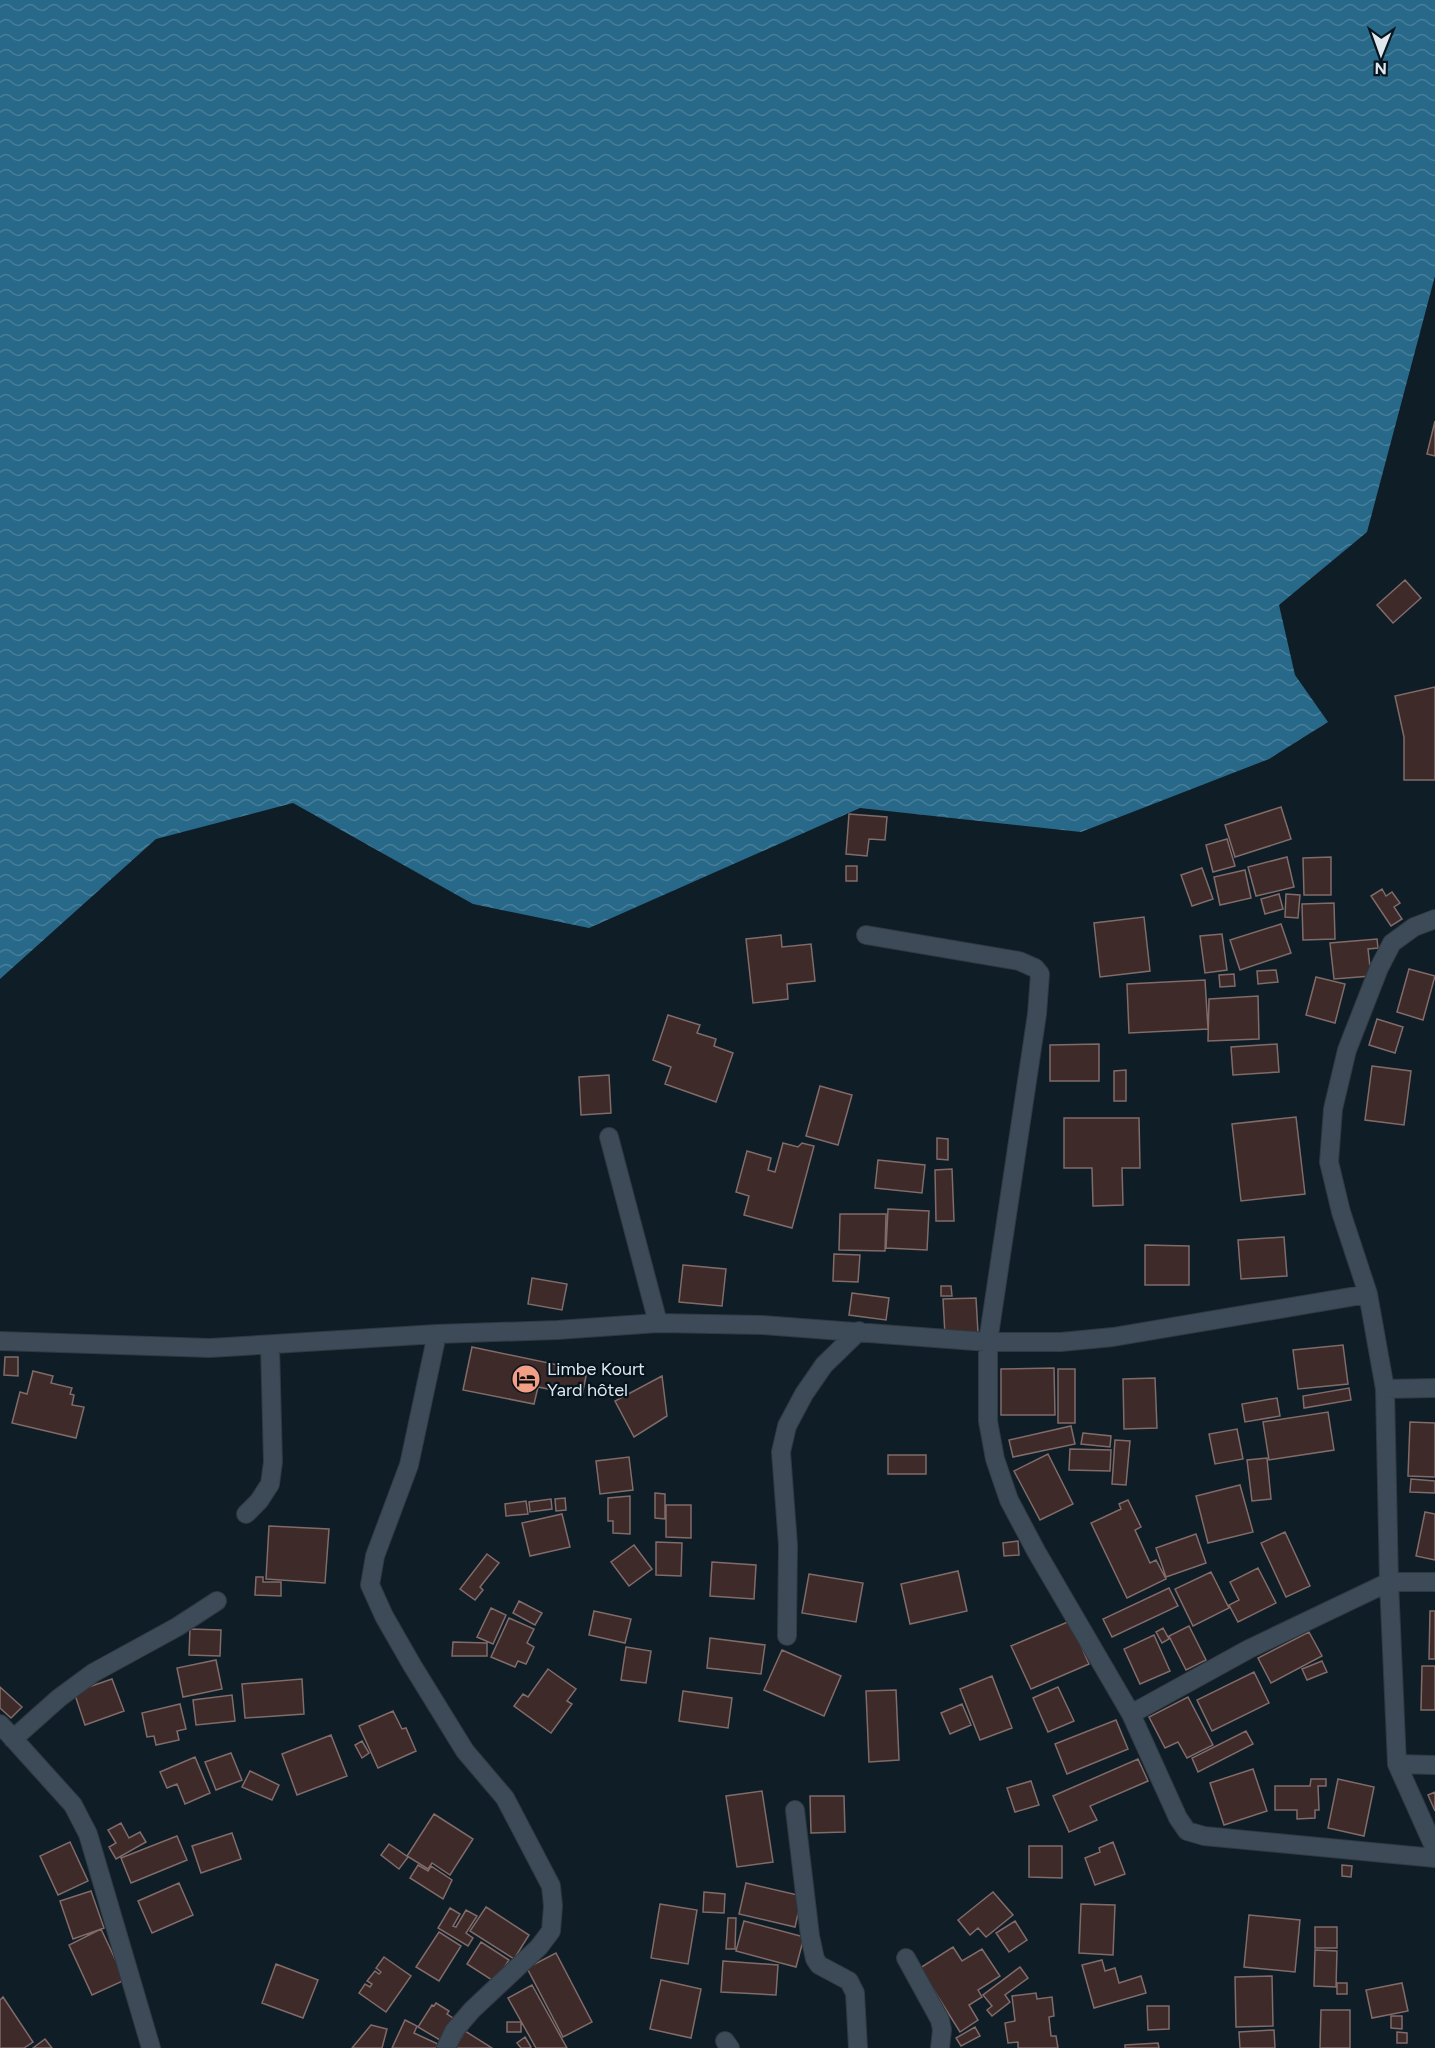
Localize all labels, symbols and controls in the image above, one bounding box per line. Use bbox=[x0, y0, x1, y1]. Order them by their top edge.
north arrow bbox=[1351, 24, 1411, 84]
text: N bbox=[1374, 59, 1387, 78]
place label: Limbe Kourt Yard hôtel bbox=[547, 1358, 645, 1401]
hotel icon: Limbe Kourt Yard hôtel bbox=[510, 1363, 542, 1395]

